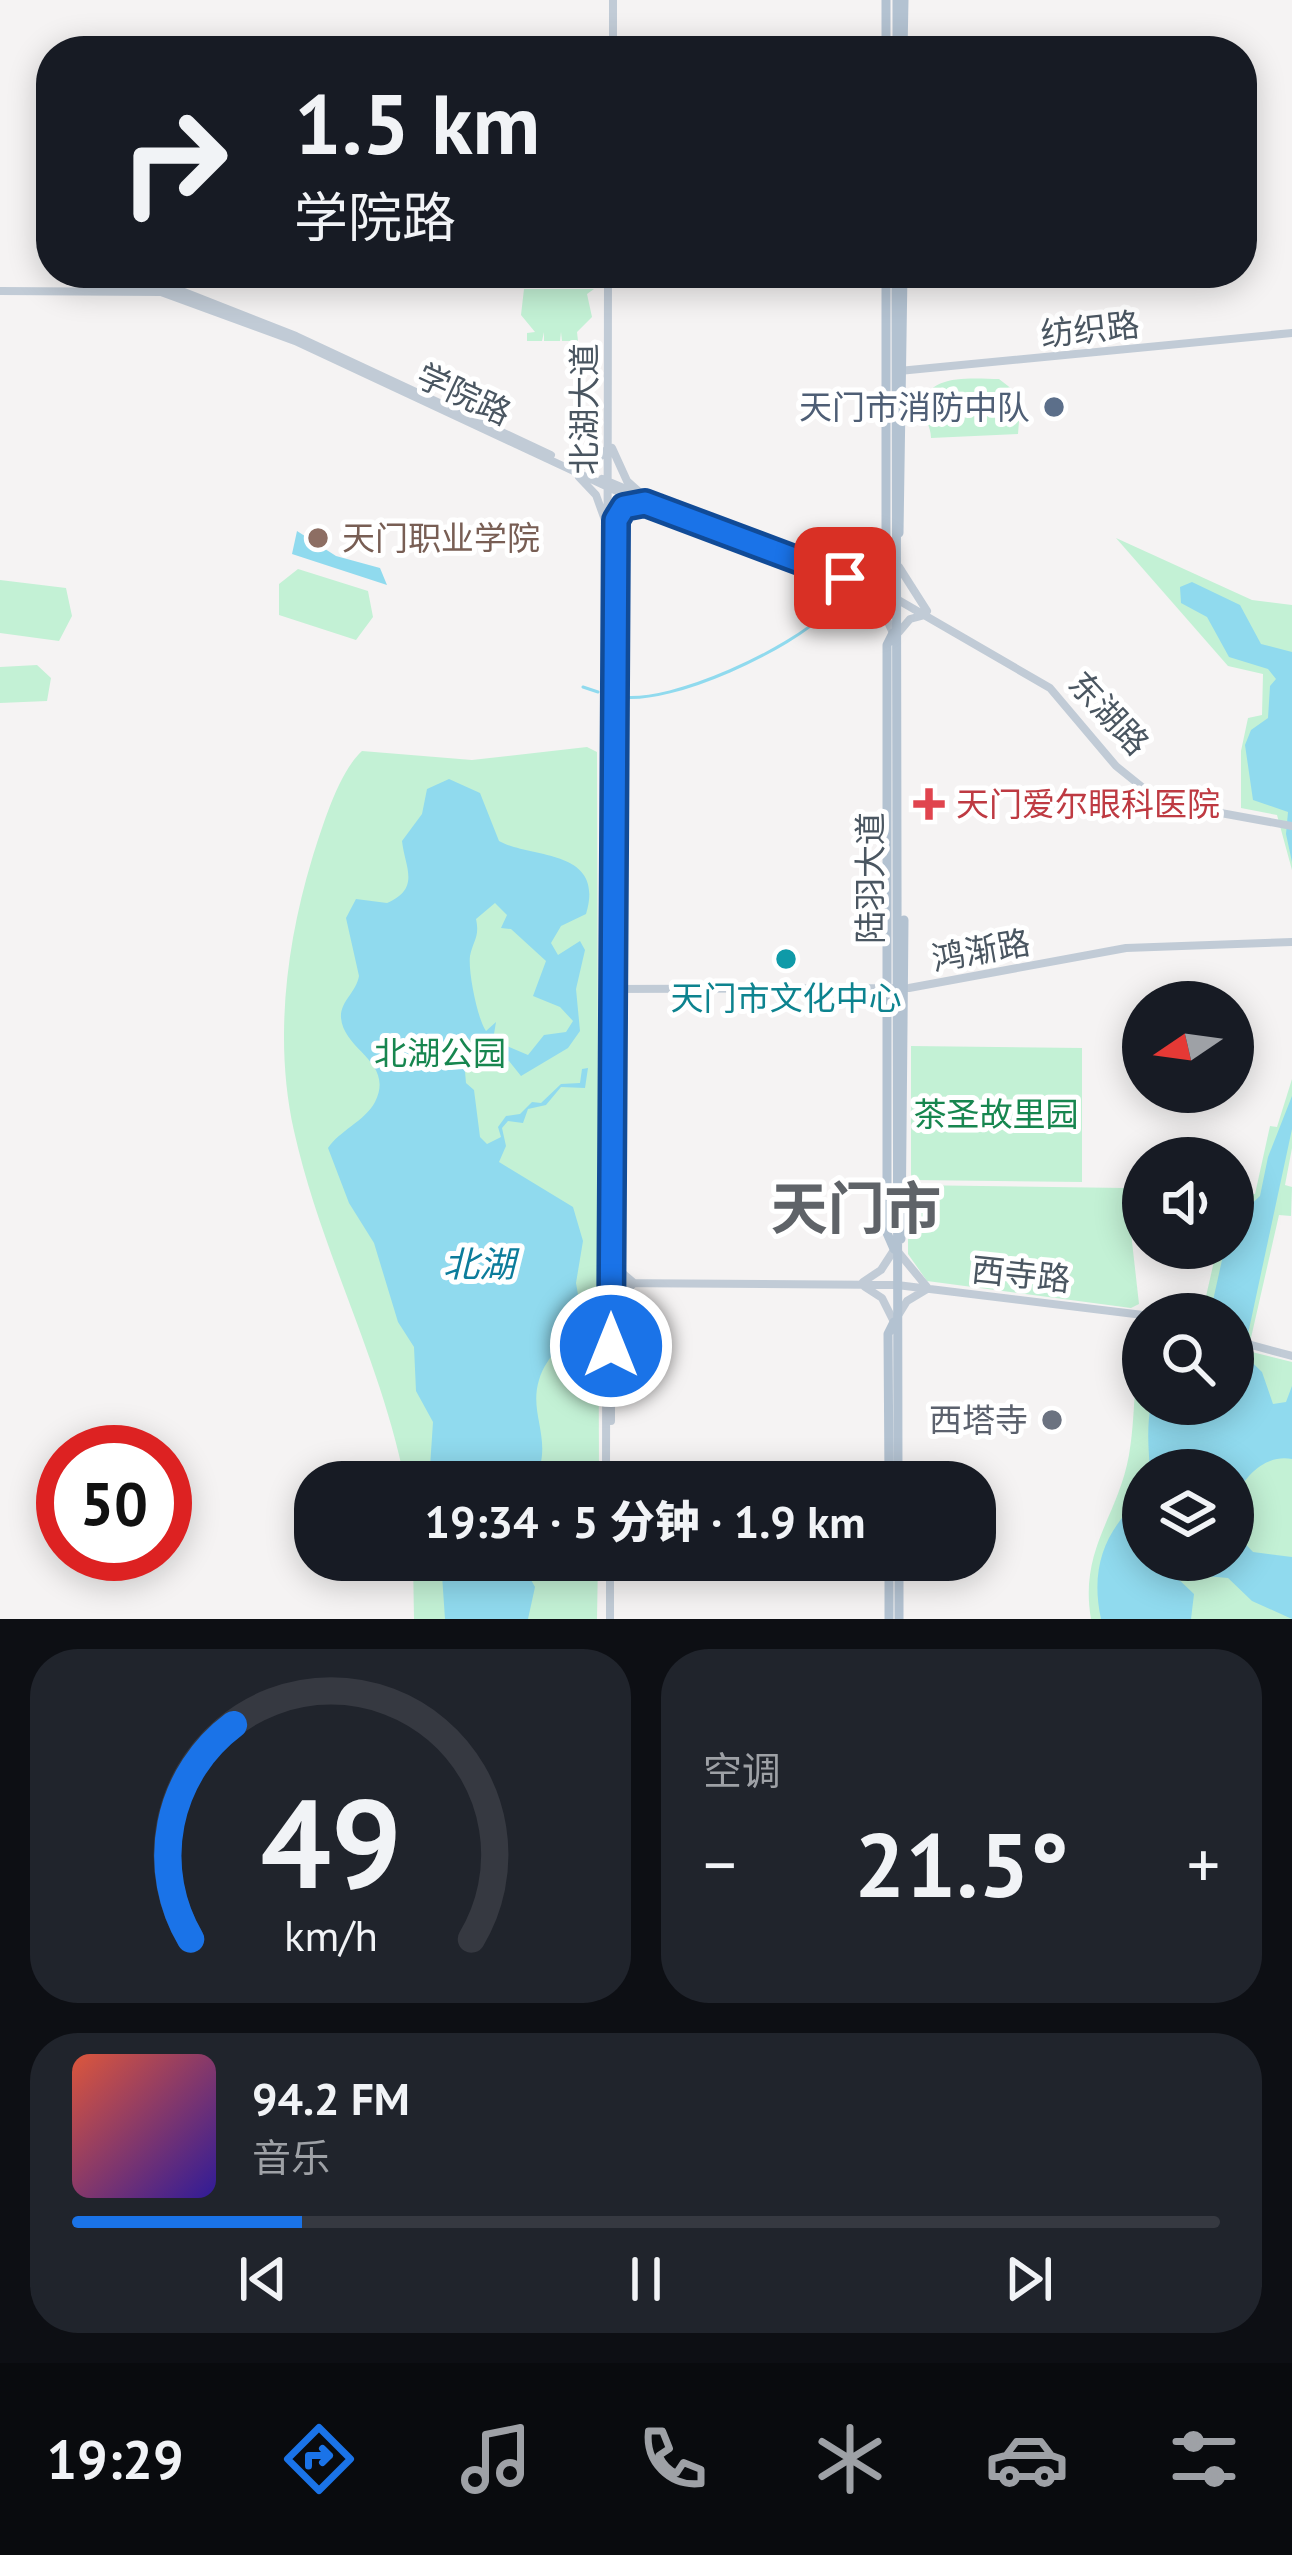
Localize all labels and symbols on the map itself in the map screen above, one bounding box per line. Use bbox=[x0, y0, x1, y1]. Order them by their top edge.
street label: 纺织路 bbox=[1038, 302, 1141, 355]
street label: 北湖大道 bbox=[562, 343, 605, 475]
street label: 学院路 bbox=[410, 353, 518, 434]
place label: 天门市消防中队 bbox=[799, 385, 1030, 428]
marker: 天门市消防中队 bbox=[1041, 394, 1067, 420]
place label: 天门职业学院 bbox=[342, 516, 540, 559]
marker: 天门职业学院 bbox=[305, 525, 331, 551]
pin bbox=[794, 527, 896, 629]
street label: 东湖路 bbox=[1060, 662, 1159, 764]
place label: 天门爱尔眼科医院 bbox=[956, 782, 1220, 825]
marker: 天门爱尔眼科医院 bbox=[913, 788, 945, 820]
street label: 陆羽大道 bbox=[848, 812, 891, 944]
street label: 鸿渐路 bbox=[928, 920, 1033, 979]
marker: 天门市文化中心 bbox=[773, 946, 799, 972]
place label: 天门市文化中心 bbox=[671, 976, 902, 1019]
north arrow bbox=[1122, 981, 1254, 1113]
park label: 北湖公园 bbox=[374, 1031, 506, 1074]
park label: 茶圣故里园 bbox=[914, 1092, 1079, 1135]
district label: 天门市 bbox=[771, 1171, 942, 1245]
water label: 北湖 bbox=[443, 1240, 520, 1287]
street label: 西寺路 bbox=[970, 1247, 1073, 1300]
position arrow bbox=[548, 1283, 674, 1409]
place label: 西塔寺 bbox=[929, 1398, 1028, 1441]
marker: 西塔寺 bbox=[1039, 1407, 1065, 1433]
speed limit sign: 50 bbox=[36, 1425, 192, 1581]

